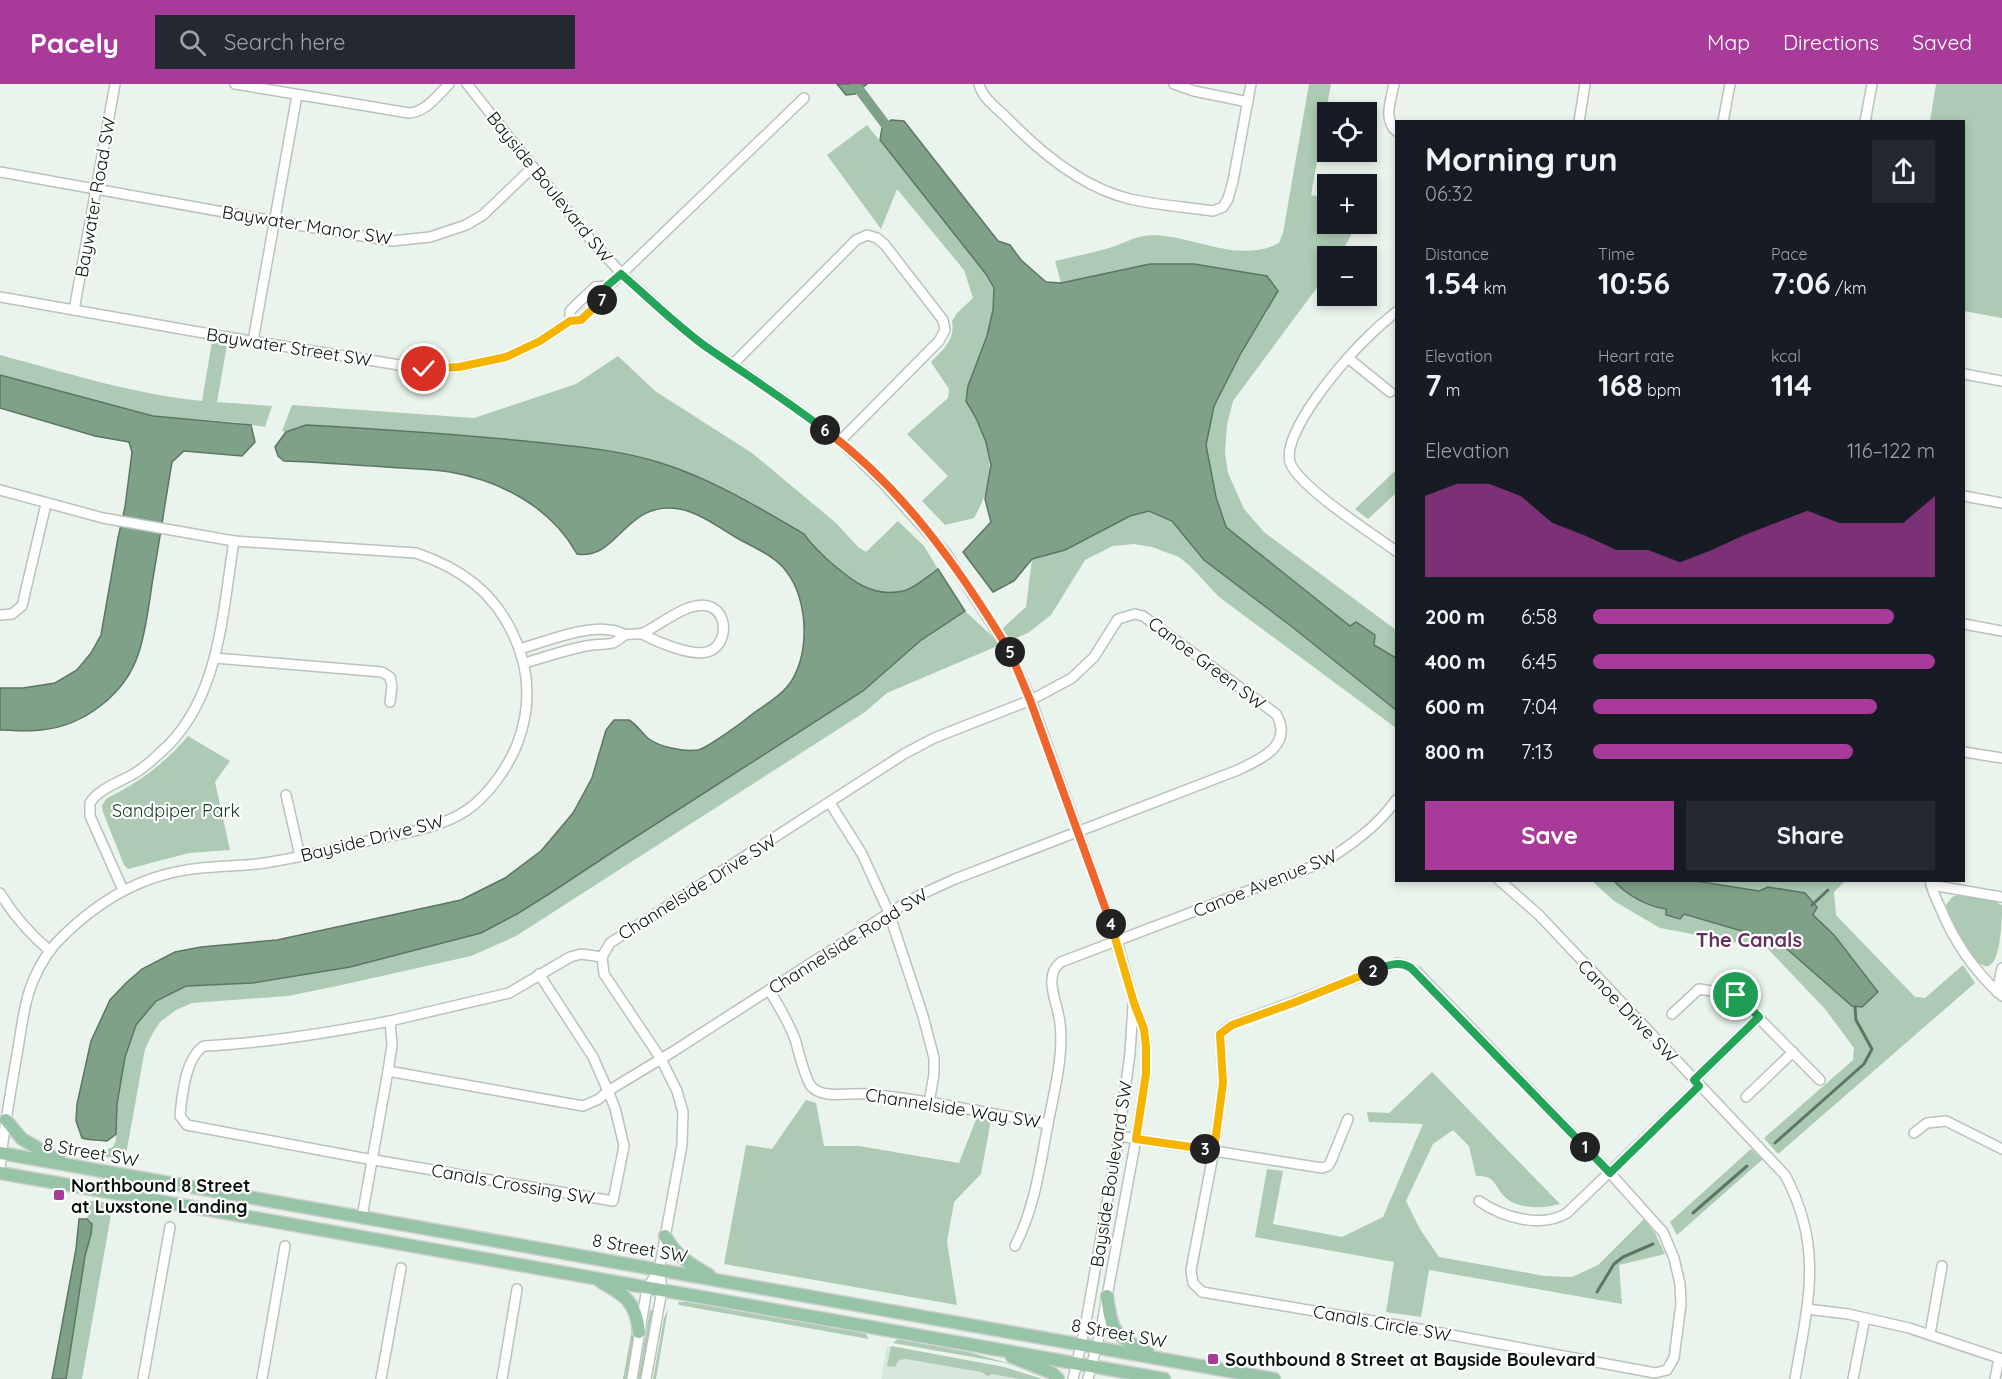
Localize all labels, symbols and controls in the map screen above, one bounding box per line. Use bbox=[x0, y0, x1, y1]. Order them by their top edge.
search box bbox=[155, 15, 575, 69]
text: Pacely bbox=[30, 25, 119, 60]
icon: search bbox=[176, 26, 209, 59]
text: Search here bbox=[224, 28, 345, 56]
text: Map bbox=[1707, 29, 1750, 55]
text: Directions bbox=[1783, 29, 1879, 55]
text: Saved bbox=[1912, 29, 1972, 55]
map controls bbox=[1317, 102, 1377, 306]
button: locate bbox=[1317, 102, 1377, 162]
street label: Bayside Boulevard SW bbox=[482, 107, 618, 267]
street label: Baywater Road SW bbox=[70, 115, 120, 279]
text: Morning run bbox=[1425, 138, 1618, 179]
button: share bbox=[1872, 140, 1935, 203]
button: + bbox=[1317, 174, 1377, 234]
text: 06:32 bbox=[1425, 181, 1473, 206]
street label: Baywater Manor SW bbox=[220, 200, 394, 250]
text: Distance bbox=[1425, 244, 1489, 264]
text: Time bbox=[1598, 244, 1635, 264]
text: Pace bbox=[1771, 244, 1807, 264]
button: − bbox=[1317, 246, 1377, 306]
text: 1.54 bbox=[1425, 264, 1479, 302]
text: 10:56 bbox=[1598, 264, 1670, 302]
text: 7:06 bbox=[1771, 264, 1831, 302]
text: km bbox=[1479, 278, 1507, 298]
text: /km bbox=[1831, 278, 1867, 298]
pin: 7 bbox=[587, 285, 617, 315]
text: 7 bbox=[598, 290, 606, 310]
street label: Baywater Street SW bbox=[205, 323, 373, 371]
pin bbox=[398, 343, 449, 394]
text: Elevation bbox=[1425, 346, 1492, 366]
text: Heart rate bbox=[1598, 346, 1674, 366]
text: kcal bbox=[1771, 346, 1801, 366]
icon: check bbox=[407, 352, 440, 385]
text: 7 bbox=[1425, 366, 1441, 404]
text: 168 bbox=[1598, 366, 1643, 404]
text: 114 bbox=[1771, 366, 1812, 404]
text: m bbox=[1441, 380, 1460, 400]
text: bpm bbox=[1643, 380, 1681, 400]
pin: 6 bbox=[810, 415, 840, 445]
text: 6 bbox=[821, 420, 829, 440]
text: Elevation bbox=[1425, 438, 1509, 463]
text: 116–122 m bbox=[1847, 438, 1935, 463]
text: 200 m bbox=[1425, 604, 1485, 629]
text: 6:58 bbox=[1521, 604, 1557, 629]
street label: Canoe Green SW bbox=[1144, 611, 1270, 715]
pin: 5 bbox=[995, 637, 1025, 667]
text: 5 bbox=[1005, 642, 1015, 662]
text: 400 m bbox=[1425, 649, 1485, 674]
text: 6:45 bbox=[1521, 649, 1557, 674]
text: 600 m bbox=[1425, 694, 1485, 719]
text: 7:04 bbox=[1521, 694, 1557, 719]
text: 800 m bbox=[1425, 739, 1485, 764]
text: 7:13 bbox=[1521, 739, 1553, 764]
park label: Sandpiper Park bbox=[112, 799, 240, 822]
button: Save bbox=[1425, 801, 1674, 870]
button: Share bbox=[1686, 801, 1935, 870]
street label: Bayside Drive SW bbox=[298, 809, 446, 867]
street label: Channelside Drive SW bbox=[614, 829, 780, 945]
street label: Canoe Avenue SW bbox=[1190, 844, 1340, 922]
street label: Channelside Road SW bbox=[764, 883, 932, 999]
pin: 4 bbox=[1096, 909, 1126, 939]
text: 4 bbox=[1106, 914, 1116, 934]
district label: The Canals bbox=[1696, 927, 1802, 952]
street label: Canoe Drive SW bbox=[1573, 955, 1683, 1067]
pin: 2 bbox=[1358, 956, 1388, 986]
text: 2 bbox=[1368, 961, 1378, 981]
pin bbox=[1710, 969, 1761, 1020]
icon: arrive bbox=[1719, 978, 1752, 1011]
street label: Bayside Boulevard SW bbox=[1085, 1079, 1137, 1269]
street label: Channelside Way SW bbox=[864, 1083, 1042, 1133]
street label: 8 Street SW bbox=[42, 1132, 140, 1172]
pin: 1 bbox=[1570, 1132, 1600, 1162]
pin: 3 bbox=[1190, 1134, 1220, 1164]
text: 1 bbox=[1582, 1137, 1588, 1157]
text: 3 bbox=[1201, 1139, 1209, 1159]
street label: Canals Crossing SW bbox=[430, 1158, 596, 1210]
place label: Northbound 8 Street at Luxstone Landing bbox=[71, 1174, 250, 1218]
marker: Northbound 8 Street at Luxstone Landing bbox=[52, 1188, 66, 1202]
street label: 8 Street SW bbox=[591, 1228, 689, 1268]
street label: Canals Circle SW bbox=[1311, 1300, 1453, 1346]
street label: 8 Street SW bbox=[1070, 1313, 1168, 1353]
place label: Southbound 8 Street at Bayside Boulevard bbox=[1225, 1348, 1596, 1371]
marker: Southbound 8 Street at Bayside Boulevard bbox=[1206, 1352, 1220, 1366]

